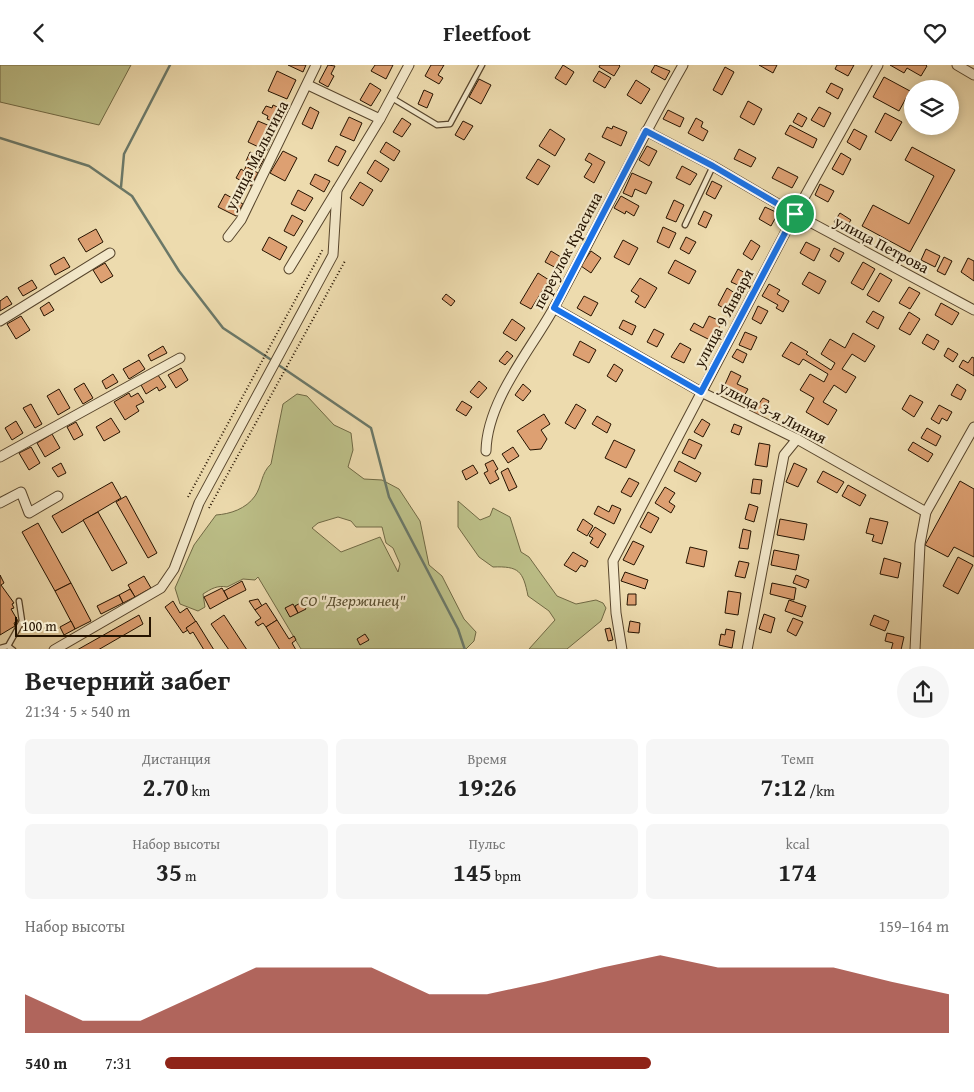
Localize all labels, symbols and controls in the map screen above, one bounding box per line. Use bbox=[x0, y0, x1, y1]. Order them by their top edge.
text: Fleetfoot bbox=[443, 17, 531, 49]
icon: back bbox=[25, 19, 53, 47]
icon: heart bbox=[921, 19, 949, 47]
map controls bbox=[904, 80, 959, 135]
button: layers bbox=[904, 80, 959, 135]
street label: улица Малыгина bbox=[218, 96, 294, 215]
street label: переулок Красина bbox=[526, 187, 608, 313]
pin bbox=[774, 193, 816, 235]
icon: arrive bbox=[781, 200, 809, 228]
street label: улица Петрова bbox=[829, 208, 934, 279]
street label: улица 9 Января bbox=[686, 264, 759, 373]
street label: улица 3-я Линия bbox=[714, 374, 831, 450]
park label: СО "Дзержинец" bbox=[300, 588, 406, 612]
scale bar bbox=[15, 615, 151, 638]
text: 100 m bbox=[22, 616, 57, 636]
text: Вечерний забег bbox=[25, 659, 230, 700]
button: share bbox=[897, 666, 949, 718]
text: 21:34 · 5 × 540 m bbox=[25, 699, 130, 723]
text: Дистанция bbox=[142, 749, 211, 769]
text: Время bbox=[467, 749, 507, 769]
text: Темп bbox=[781, 749, 814, 769]
text: 2.70 bbox=[143, 769, 188, 805]
text: 19:26 bbox=[458, 769, 516, 805]
text: 7:12 bbox=[761, 769, 807, 805]
text: km bbox=[188, 781, 210, 801]
text: /km bbox=[807, 781, 835, 801]
text: Набор высоты bbox=[133, 834, 220, 854]
text: Пульс bbox=[469, 834, 505, 854]
text: kcal bbox=[786, 834, 810, 854]
text: 35 bbox=[156, 854, 182, 890]
text: 145 bbox=[453, 854, 492, 890]
text: 174 bbox=[778, 854, 817, 890]
text: m bbox=[182, 866, 197, 886]
text: bpm bbox=[492, 866, 521, 886]
text: Набор высоты bbox=[25, 914, 125, 938]
text: 159–164 m bbox=[879, 914, 949, 938]
text: 540 m bbox=[25, 1051, 67, 1075]
text: 7:31 bbox=[105, 1051, 132, 1075]

